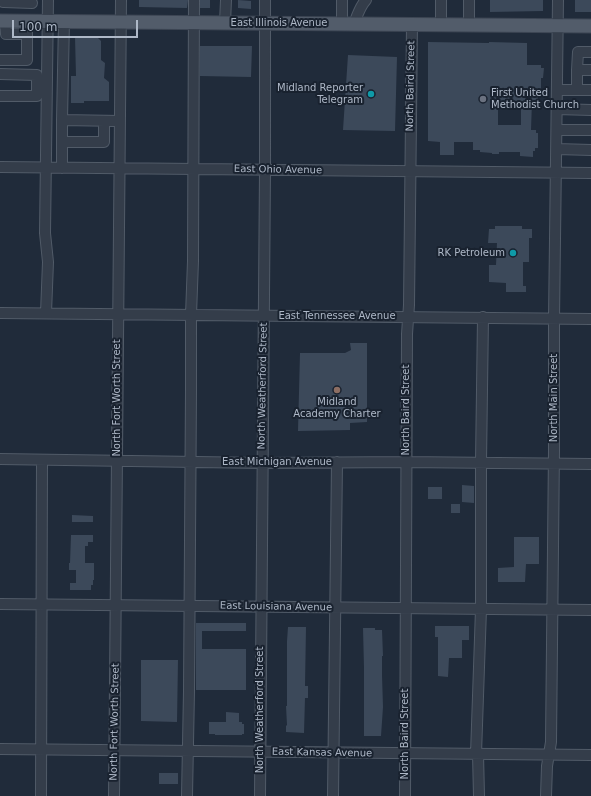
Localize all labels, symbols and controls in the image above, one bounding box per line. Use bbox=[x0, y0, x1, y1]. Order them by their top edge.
scale bar bbox=[14, 12, 140, 38]
street label: East Illinois Avenue bbox=[231, 17, 327, 29]
text: 100 m bbox=[19, 20, 57, 34]
street label: North Baird Street bbox=[404, 41, 418, 131]
place label: Midland Reporter Telegram bbox=[277, 82, 363, 106]
place label: First United Methodist Church bbox=[491, 87, 579, 110]
marker: Midland Reporter Telegram bbox=[366, 89, 376, 99]
marker: First United Methodist Church bbox=[478, 94, 488, 104]
street label: East Ohio Avenue bbox=[234, 163, 322, 177]
place label: RK Petroleum bbox=[438, 247, 505, 259]
marker: RK Petroleum bbox=[508, 248, 518, 258]
street label: East Tennessee Avenue bbox=[278, 310, 396, 322]
street label: North Weatherford Street bbox=[256, 323, 270, 449]
street label: North Fort Worth Street bbox=[111, 339, 123, 457]
street label: North Main Street bbox=[548, 354, 560, 442]
street label: North Baird Street bbox=[400, 365, 412, 455]
marker: Midland Academy Charter bbox=[332, 385, 342, 395]
place label: Midland Academy Charter bbox=[293, 396, 381, 420]
street label: East Michigan Avenue bbox=[222, 456, 332, 468]
street label: East Louisiana Avenue bbox=[220, 600, 332, 614]
street label: North Weatherford Street bbox=[254, 647, 266, 773]
street label: North Fort Worth Street bbox=[108, 663, 122, 781]
street label: North Baird Street bbox=[399, 689, 411, 779]
street label: East Kansas Avenue bbox=[272, 746, 372, 760]

